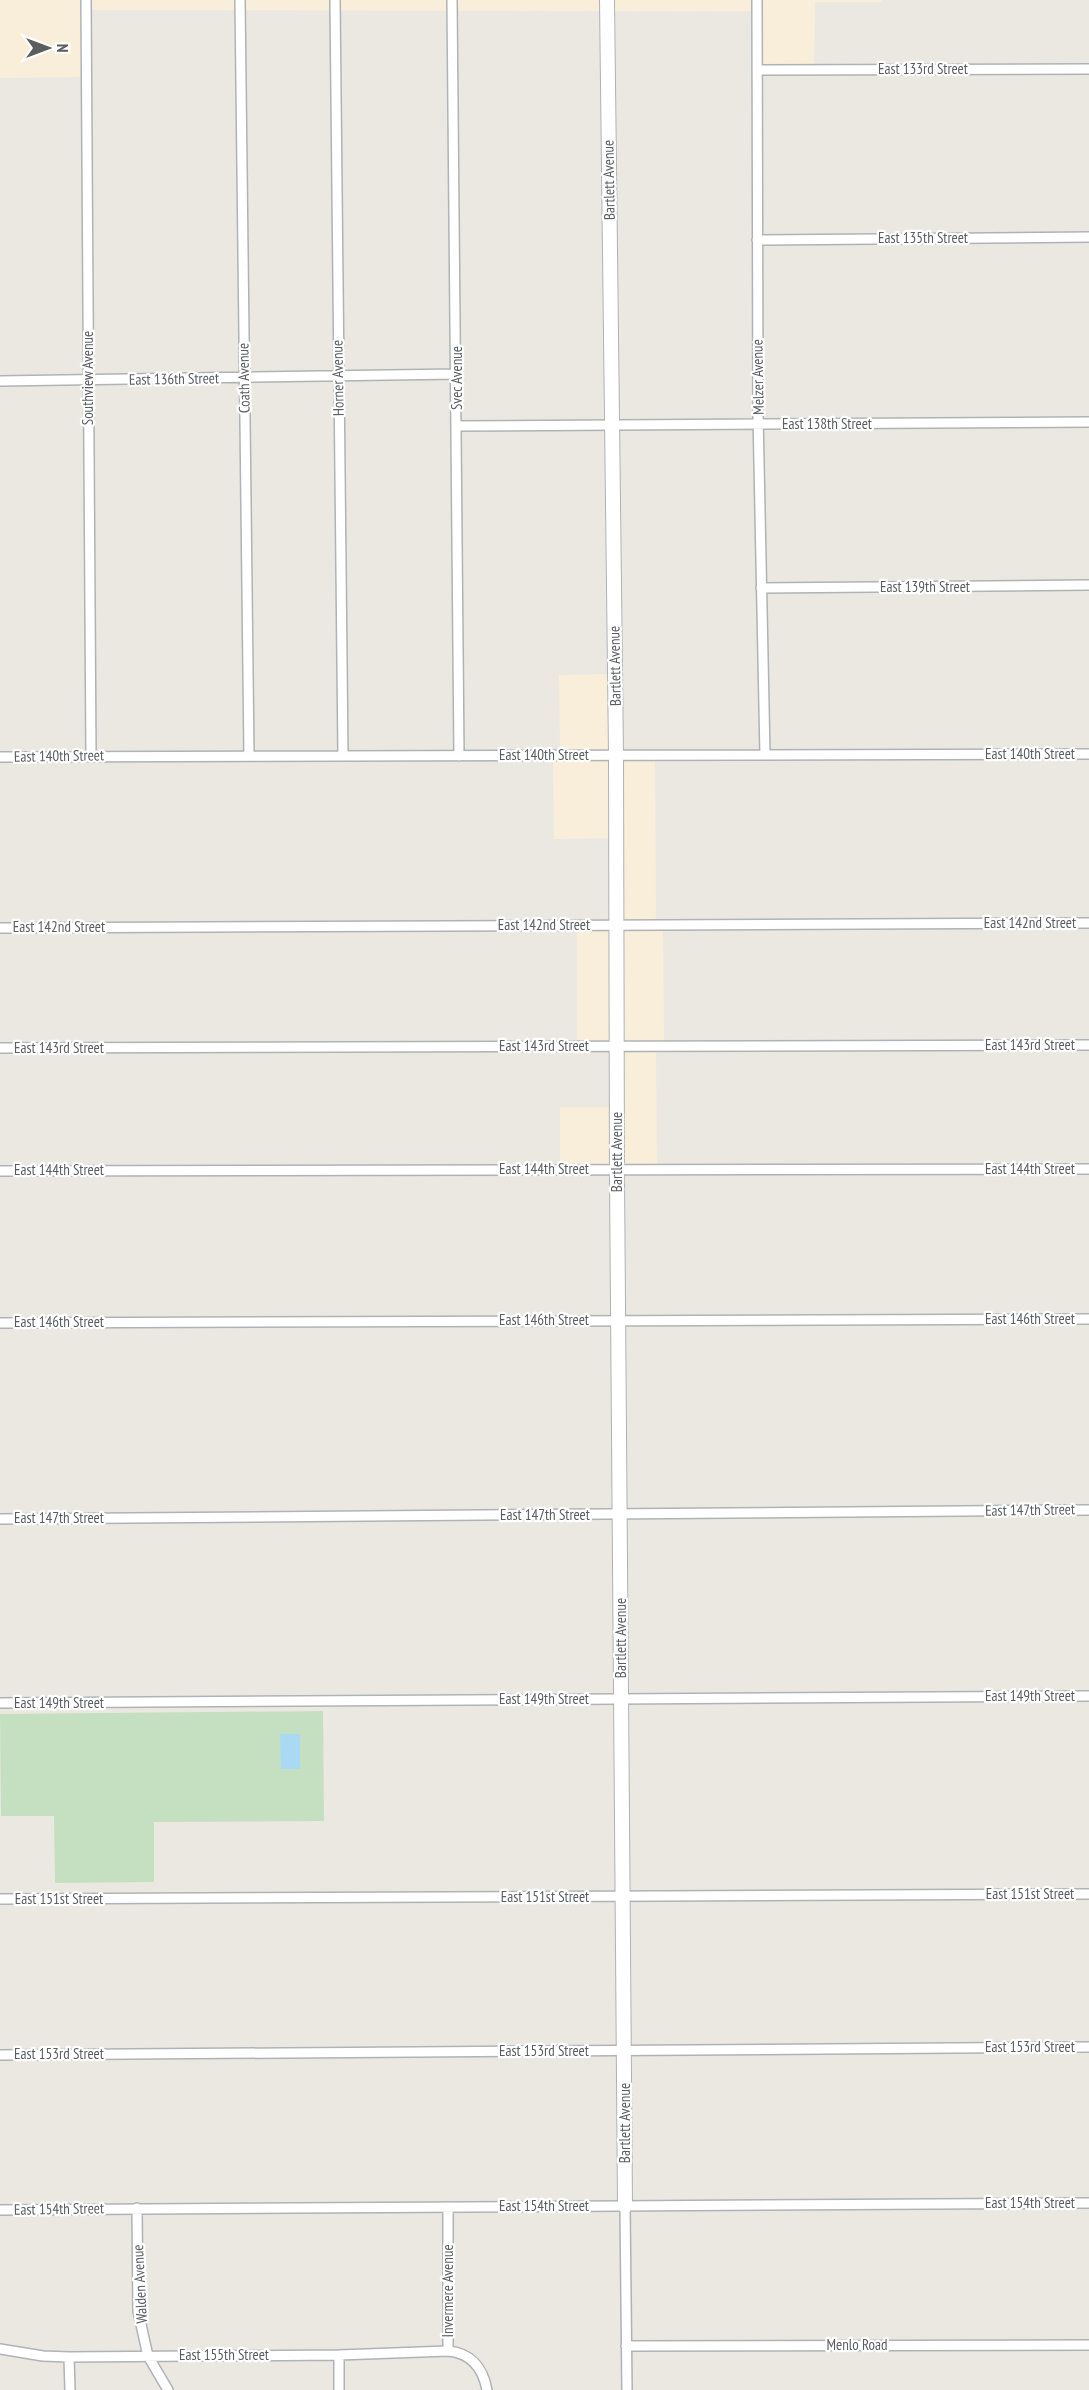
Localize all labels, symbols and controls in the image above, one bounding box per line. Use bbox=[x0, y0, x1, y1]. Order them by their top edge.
north arrow bbox=[18, 18, 78, 78]
text: N bbox=[53, 44, 73, 52]
street label: East 133rd Street bbox=[878, 59, 968, 78]
street label: Bartlett Avenue bbox=[598, 140, 619, 220]
street label: East 135th Street bbox=[878, 228, 968, 247]
street label: Southview Avenue bbox=[78, 331, 97, 425]
street label: Melzer Avenue bbox=[747, 339, 768, 415]
street label: Horner Avenue bbox=[327, 340, 348, 416]
street label: Coath Avenue bbox=[233, 343, 254, 413]
street label: Svec Avenue bbox=[447, 346, 466, 410]
street label: East 136th Street bbox=[129, 368, 219, 389]
street label: East 138th Street bbox=[782, 414, 872, 433]
street label: East 139th Street bbox=[880, 577, 970, 596]
street label: Bartlett Avenue bbox=[604, 626, 625, 706]
street label: East 140th Street bbox=[985, 744, 1075, 763]
street label: East 140th Street bbox=[14, 745, 104, 766]
street label: East 140th Street bbox=[499, 745, 589, 764]
street label: East 142nd Street bbox=[984, 913, 1076, 932]
street label: East 142nd Street bbox=[498, 915, 590, 934]
street label: East 142nd Street bbox=[13, 917, 105, 936]
street label: East 143rd Street bbox=[985, 1035, 1075, 1054]
street label: East 143rd Street bbox=[499, 1036, 589, 1055]
street label: East 143rd Street bbox=[14, 1038, 104, 1057]
street label: Bartlett Avenue bbox=[607, 1112, 626, 1192]
street label: East 144th Street bbox=[499, 1159, 589, 1178]
street label: East 144th Street bbox=[985, 1159, 1075, 1178]
street label: East 144th Street bbox=[14, 1160, 104, 1179]
street label: East 146th Street bbox=[985, 1309, 1075, 1328]
street label: East 146th Street bbox=[499, 1310, 589, 1329]
street label: East 146th Street bbox=[14, 1312, 104, 1331]
street label: East 147th Street bbox=[985, 1499, 1075, 1520]
street label: East 147th Street bbox=[500, 1505, 590, 1524]
street label: East 147th Street bbox=[14, 1508, 104, 1527]
street label: Bartlett Avenue bbox=[611, 1598, 630, 1678]
street label: East 149th Street bbox=[985, 1686, 1075, 1705]
street label: East 149th Street bbox=[499, 1689, 589, 1708]
street label: East 149th Street bbox=[14, 1693, 104, 1712]
street label: East 151st Street bbox=[986, 1884, 1074, 1903]
street label: East 151st Street bbox=[501, 1887, 589, 1906]
street label: East 151st Street bbox=[15, 1889, 103, 1908]
street label: East 153rd Street bbox=[985, 2037, 1075, 2056]
street label: East 153rd Street bbox=[499, 2041, 589, 2060]
street label: East 153rd Street bbox=[14, 2044, 104, 2063]
street label: Bartlett Avenue bbox=[615, 2083, 634, 2163]
street label: East 154th Street bbox=[985, 2193, 1075, 2212]
street label: East 154th Street bbox=[499, 2196, 589, 2215]
street label: East 154th Street bbox=[14, 2198, 104, 2219]
street label: Walden Avenue bbox=[128, 2244, 151, 2324]
street label: Invermere Avenue bbox=[438, 2244, 457, 2338]
street label: Menlo Road bbox=[826, 2335, 888, 2354]
street label: East 155th Street bbox=[179, 2345, 269, 2364]

